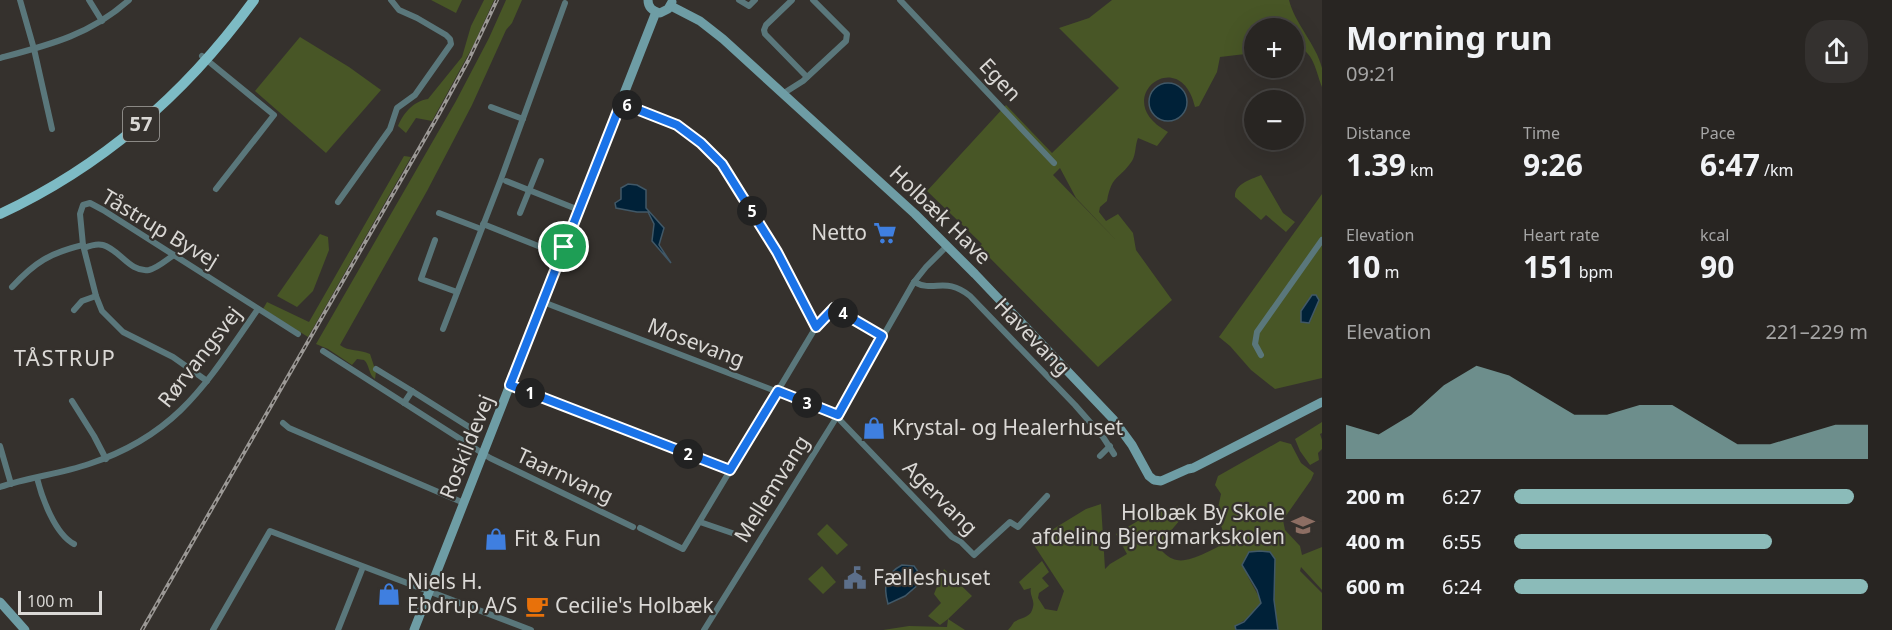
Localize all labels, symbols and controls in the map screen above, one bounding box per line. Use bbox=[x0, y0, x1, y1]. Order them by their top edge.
text: Morning run bbox=[1346, 15, 1552, 60]
map controls bbox=[1244, 18, 1304, 150]
button: + bbox=[1244, 18, 1304, 78]
button: share bbox=[1805, 20, 1868, 83]
street label: Egen bbox=[974, 52, 1028, 107]
text: 09:21 bbox=[1346, 60, 1397, 87]
pin: 6 bbox=[612, 90, 642, 120]
button: − bbox=[1244, 90, 1304, 150]
text: 6 bbox=[622, 94, 632, 116]
road number: 57 bbox=[123, 107, 159, 141]
text: Distance bbox=[1346, 122, 1411, 144]
text: Time bbox=[1523, 122, 1560, 144]
text: Pace bbox=[1700, 122, 1735, 144]
text: 1.39 bbox=[1346, 144, 1406, 185]
text: 9:26 bbox=[1523, 144, 1583, 185]
text: 6:47 bbox=[1700, 144, 1760, 185]
street label: Holbæk Have bbox=[884, 159, 998, 270]
text: km bbox=[1406, 159, 1434, 181]
text: /km bbox=[1760, 159, 1794, 181]
street label: Tåstrup Byvej bbox=[97, 182, 224, 274]
pin: 5 bbox=[737, 196, 767, 226]
text: 5 bbox=[747, 200, 757, 222]
place label: Netto bbox=[811, 218, 867, 246]
supermarket icon: Netto bbox=[872, 220, 898, 246]
pin bbox=[538, 221, 589, 272]
text: Elevation bbox=[1346, 224, 1414, 246]
text: Heart rate bbox=[1523, 224, 1599, 246]
text: kcal bbox=[1700, 224, 1729, 246]
icon: arrive bbox=[547, 230, 580, 263]
text: 10 bbox=[1346, 246, 1380, 287]
text: 151 bbox=[1523, 246, 1574, 287]
text: 90 bbox=[1700, 246, 1734, 287]
text: m bbox=[1380, 261, 1399, 283]
text: bpm bbox=[1574, 261, 1613, 283]
street label: Havevang bbox=[989, 291, 1077, 381]
pin: 4 bbox=[828, 298, 858, 328]
street label: Rørvangsvej bbox=[151, 300, 247, 413]
text: 4 bbox=[838, 302, 848, 324]
street label: Mosevang bbox=[644, 311, 749, 373]
text: Elevation bbox=[1346, 318, 1431, 345]
text: 221–229 m bbox=[1765, 318, 1868, 345]
district label: TÅSTRUP bbox=[14, 342, 116, 372]
pin: 1 bbox=[515, 378, 545, 408]
text: 1 bbox=[525, 382, 535, 404]
pin: 3 bbox=[792, 388, 822, 418]
street label: Roskildevej bbox=[432, 390, 500, 503]
text: 3 bbox=[802, 392, 812, 414]
place label: Krystal- og Healerhuset bbox=[892, 413, 1124, 441]
shop icon: Krystal- og Healerhuset bbox=[861, 415, 887, 441]
street label: Mellemvang bbox=[727, 430, 815, 547]
pin: 2 bbox=[673, 439, 703, 469]
street label: Taarnvang bbox=[513, 441, 618, 510]
text: 2 bbox=[683, 443, 693, 465]
street label: Agervang bbox=[897, 454, 984, 541]
text: 200 m bbox=[1346, 483, 1405, 510]
text: 6:27 bbox=[1442, 483, 1482, 510]
place label: Holbæk By Skole afdeling Bjergmarkskolen bbox=[1031, 498, 1285, 550]
school or university icon: Holbæk By Skole afdeling Bjergmarkskolen bbox=[1290, 512, 1316, 538]
place label: Fit & Fun bbox=[514, 524, 601, 552]
shop icon: Fit & Fun bbox=[483, 526, 509, 552]
text: 400 m bbox=[1346, 528, 1405, 555]
text: 6:55 bbox=[1442, 528, 1482, 555]
place label: Fælleshuset bbox=[873, 563, 991, 591]
public building icon: Fælleshuset bbox=[842, 565, 868, 591]
place label: Niels H. Ebdrup A/S bbox=[407, 567, 517, 619]
text: 600 m bbox=[1346, 573, 1405, 600]
text: 6:24 bbox=[1442, 573, 1482, 600]
shop icon: Niels H. Ebdrup A/S bbox=[376, 581, 402, 607]
scale bar bbox=[18, 588, 102, 616]
text: 100 m bbox=[27, 590, 74, 612]
place label: Cecilie's Holbæk bbox=[555, 591, 714, 619]
cafe icon: Cecilie's Holbæk bbox=[524, 593, 550, 619]

